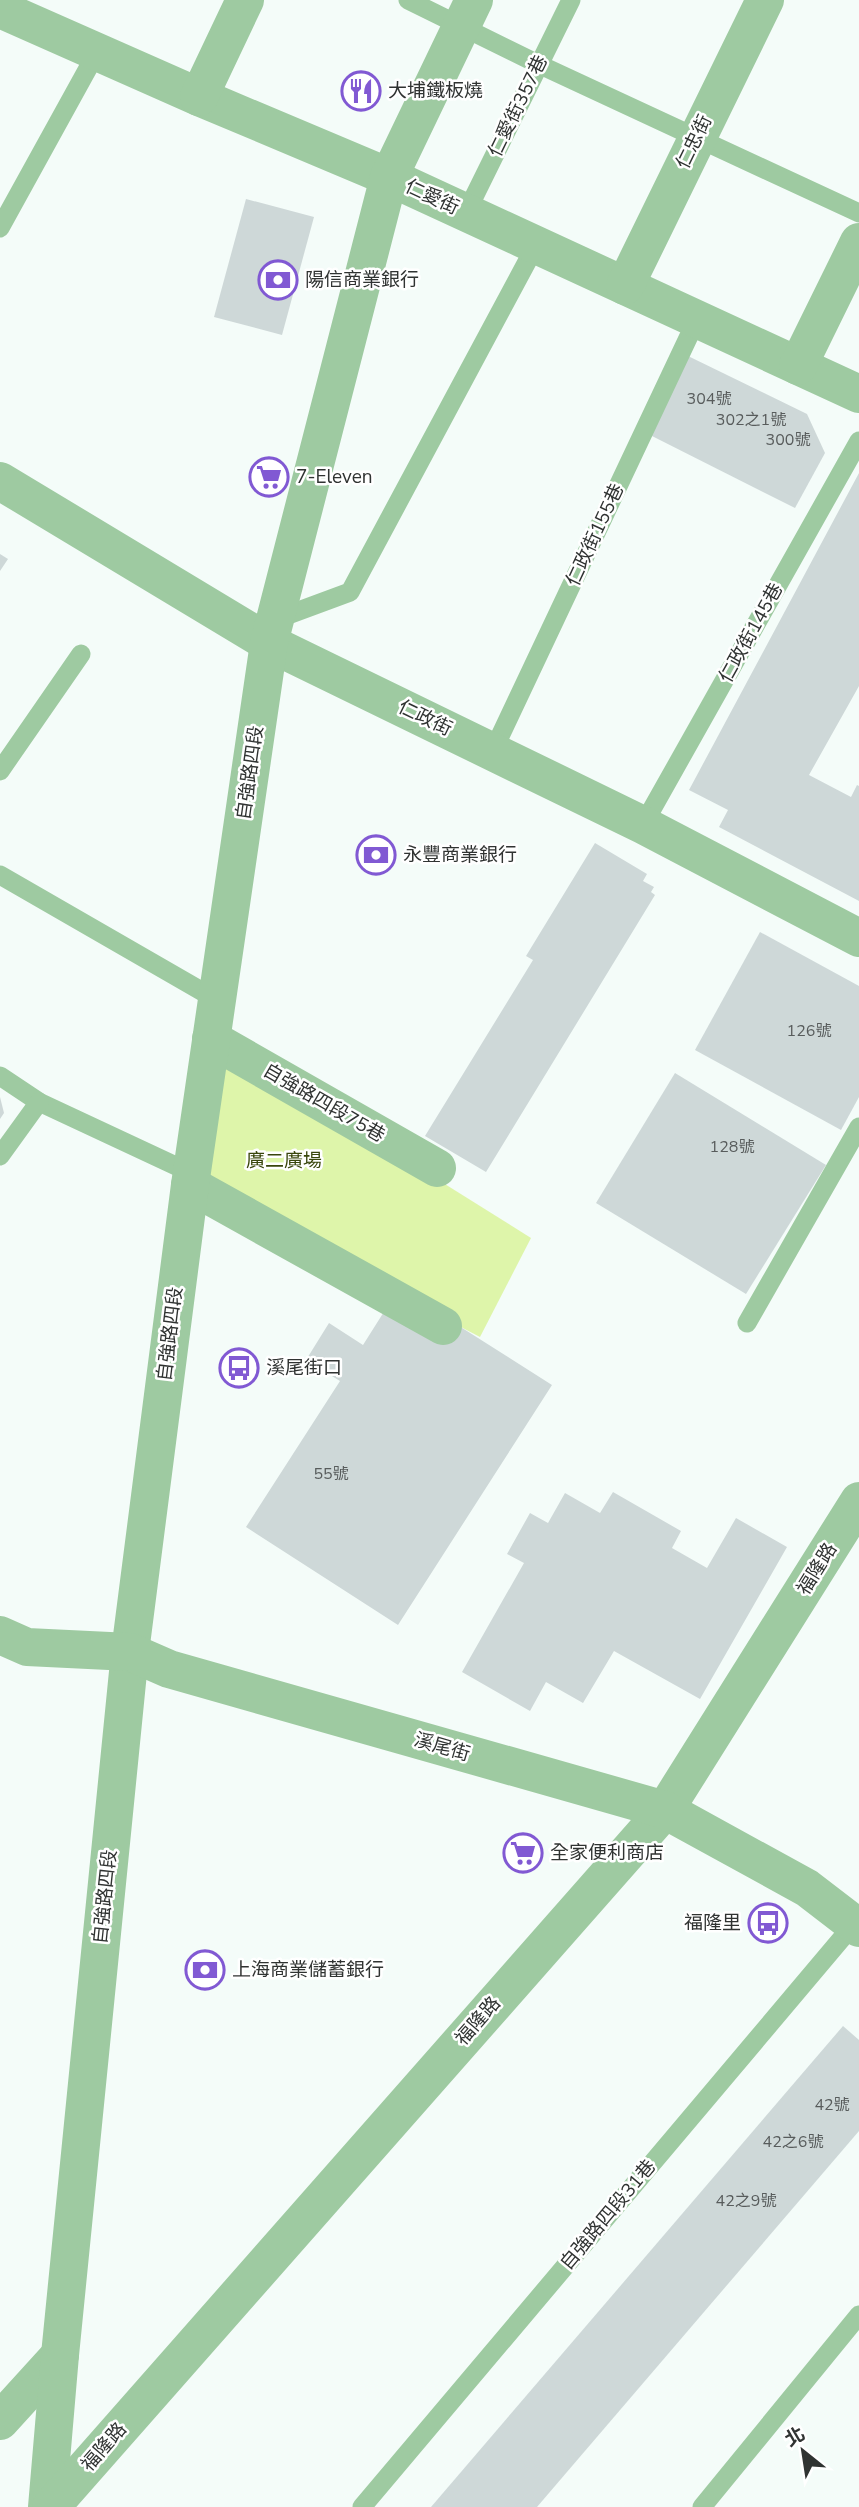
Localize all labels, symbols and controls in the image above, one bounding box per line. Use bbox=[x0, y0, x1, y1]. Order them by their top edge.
street label: 仁愛街357巷 bbox=[482, 51, 554, 161]
restaurant icon: 大埔鐵板燒 bbox=[340, 70, 382, 112]
place label: 大埔鐵板燒 bbox=[388, 78, 483, 104]
street label: 仁忠街 bbox=[670, 111, 718, 173]
street label: 仁愛街 bbox=[401, 173, 463, 221]
bank icon: 陽信商業銀行 bbox=[257, 259, 299, 301]
place label: 陽信商業銀行 bbox=[305, 267, 419, 293]
house number: 304號 bbox=[687, 388, 731, 410]
house number: 302之1號 bbox=[716, 409, 786, 431]
house number: 300號 bbox=[766, 429, 810, 451]
supermarket icon: 7-Eleven bbox=[248, 456, 290, 498]
place label: 7-Eleven bbox=[296, 464, 373, 490]
street label: 仁政街155巷 bbox=[560, 480, 630, 590]
street label: 仁政街145巷 bbox=[713, 579, 789, 687]
street label: 仁政街 bbox=[394, 694, 456, 742]
street label: 自強路四段 bbox=[231, 724, 269, 822]
bank icon: 永豐商業銀行 bbox=[355, 834, 397, 876]
place label: 永豐商業銀行 bbox=[403, 842, 517, 868]
house number: 126號 bbox=[787, 1020, 831, 1042]
street label: 自強路四段75巷 bbox=[258, 1058, 390, 1148]
house number: 128號 bbox=[710, 1136, 754, 1158]
park label: 廣二廣場 bbox=[246, 1148, 322, 1174]
street label: 自強路四段 bbox=[151, 1285, 189, 1383]
bus stop icon: 溪尾街口 bbox=[218, 1347, 260, 1389]
place label: 溪尾街口 bbox=[266, 1355, 342, 1381]
house number: 55號 bbox=[313, 1463, 349, 1485]
street label: 福隆路 bbox=[791, 1538, 843, 1600]
street label: 溪尾街 bbox=[411, 1727, 473, 1767]
supermarket icon: 全家便利商店 bbox=[502, 1832, 544, 1874]
place label: 全家便利商店 bbox=[550, 1840, 664, 1866]
street label: 自強路四段 bbox=[87, 1848, 123, 1946]
bus stop icon: 福隆里 bbox=[747, 1902, 789, 1944]
place label: 福隆里 bbox=[684, 1910, 741, 1936]
bank icon: 上海商業儲蓄銀行 bbox=[184, 1949, 226, 1991]
place label: 上海商業儲蓄銀行 bbox=[232, 1957, 384, 1983]
street label: 福隆路 bbox=[449, 1991, 507, 2051]
house number: 42號 bbox=[814, 2094, 850, 2116]
house number: 42之6號 bbox=[763, 2131, 823, 2153]
street label: 自強路四段31巷 bbox=[554, 2154, 662, 2276]
house number: 42之9號 bbox=[716, 2190, 776, 2212]
north arrow bbox=[768, 2416, 838, 2486]
street label: 福隆路 bbox=[75, 2417, 133, 2477]
text: 北 bbox=[780, 2421, 810, 2453]

